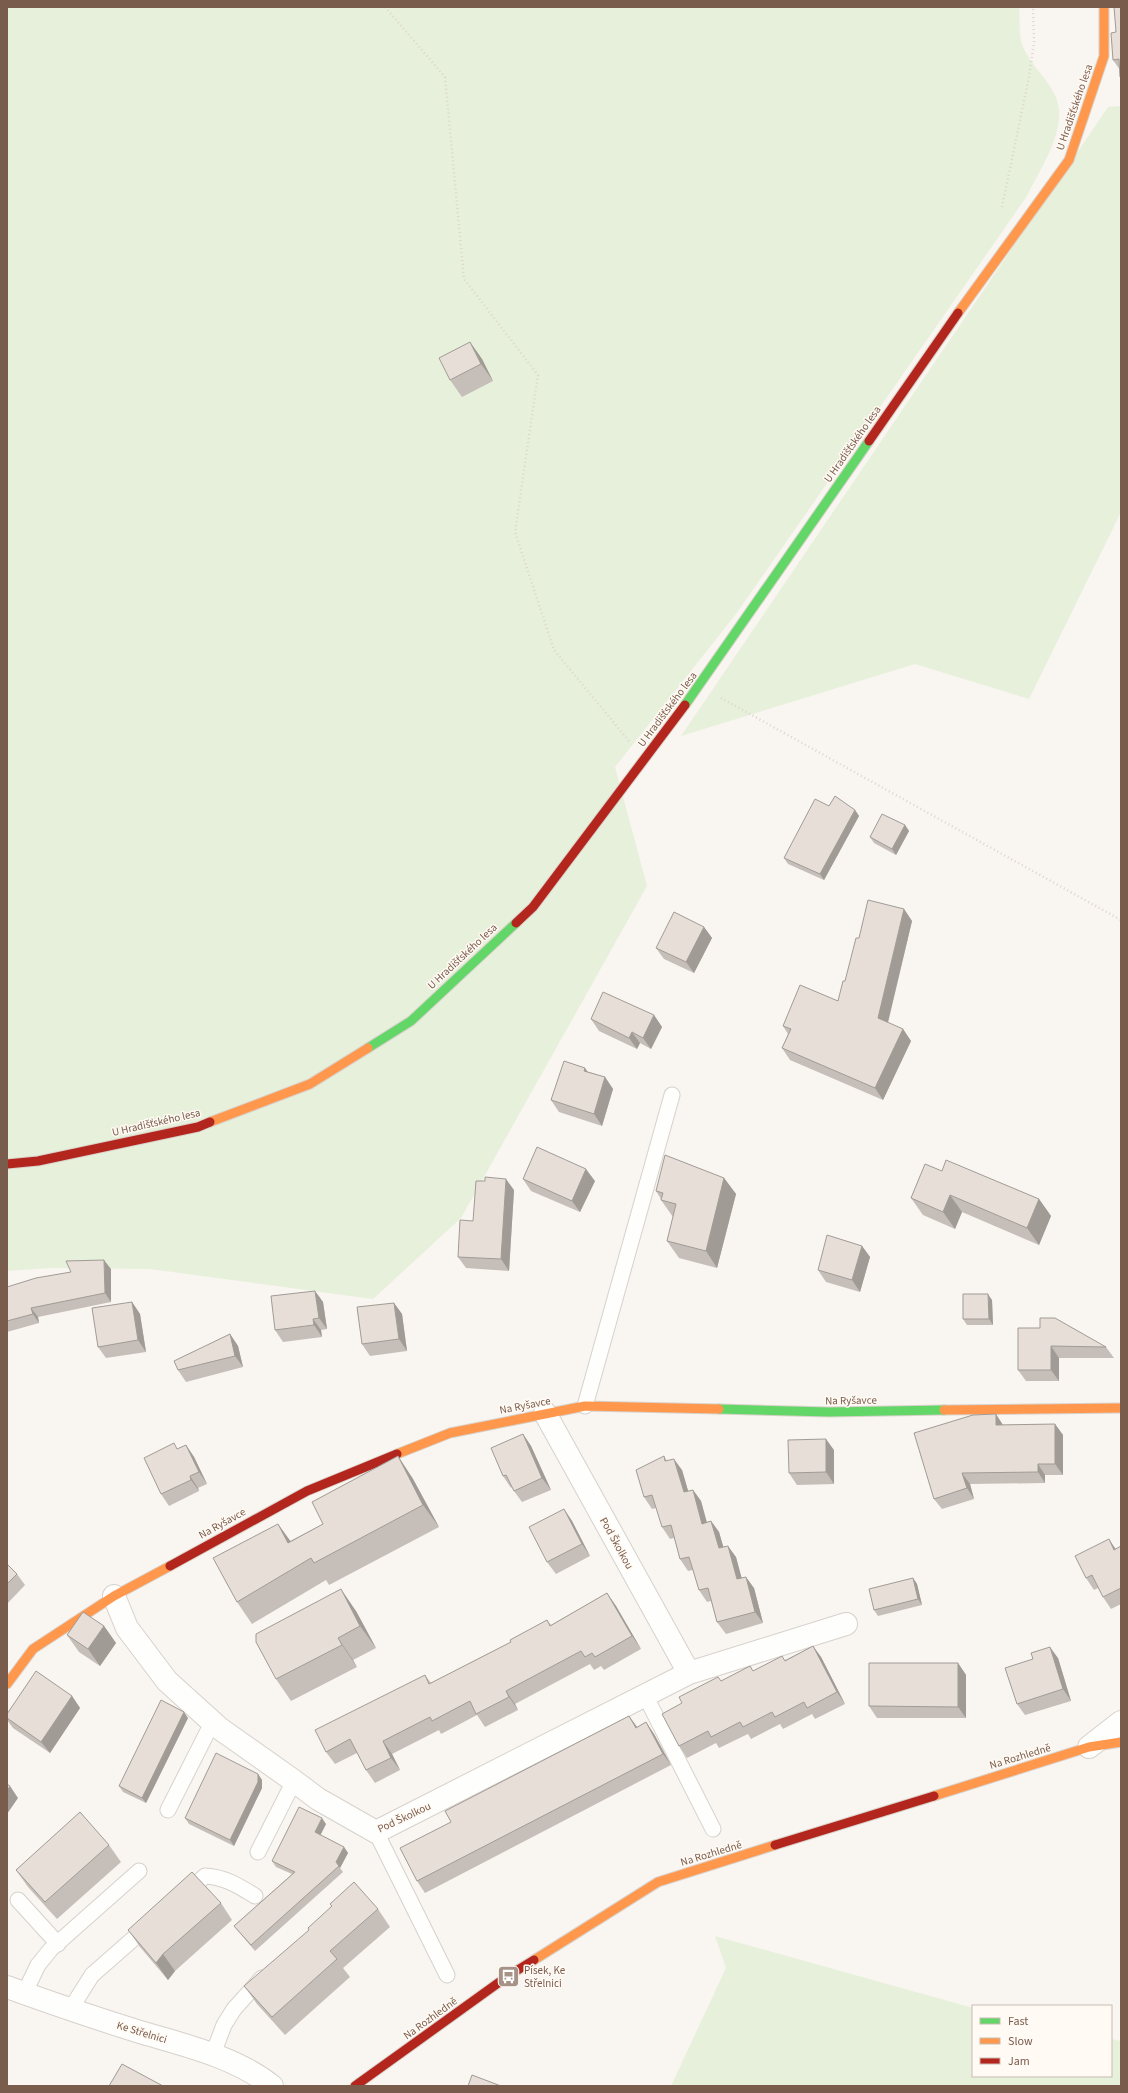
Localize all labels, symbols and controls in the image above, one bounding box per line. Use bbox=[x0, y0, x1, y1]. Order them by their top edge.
street label: U Hradišťského lesa bbox=[1053, 62, 1096, 152]
street label: U Hradišťského lesa bbox=[820, 403, 884, 486]
street label: U Hradišťského lesa bbox=[634, 669, 701, 750]
street label: U Hradišťského lesa bbox=[424, 920, 500, 993]
street label: U Hradišťského lesa bbox=[110, 1105, 202, 1140]
street label: Na Ryšavce bbox=[498, 1393, 552, 1418]
street label: Na Ryšavce bbox=[825, 1393, 878, 1408]
street label: Na Ryšavce bbox=[196, 1504, 249, 1543]
street label: Pod Školkou bbox=[596, 1515, 637, 1572]
street label: Na Rozhledně bbox=[988, 1740, 1053, 1773]
street label: Pod Školkou bbox=[375, 1799, 433, 1836]
street label: Na Rozhledně bbox=[679, 1837, 744, 1870]
bus stop icon: Písek, Ke Střelnici bbox=[495, 1963, 521, 1989]
place label: Písek, Ke Střelnici bbox=[524, 1963, 566, 1991]
street label: Na Rozhledně bbox=[400, 1993, 461, 2043]
legend bbox=[972, 2005, 1112, 2077]
text: Fast bbox=[1008, 2013, 1028, 2030]
street label: Ke Střelnici bbox=[115, 2018, 169, 2047]
text: Slow bbox=[1008, 2033, 1033, 2050]
text: Jam bbox=[1008, 2053, 1030, 2070]

